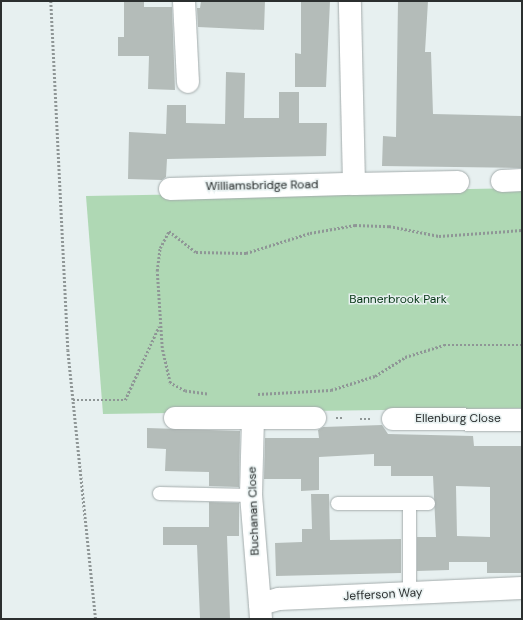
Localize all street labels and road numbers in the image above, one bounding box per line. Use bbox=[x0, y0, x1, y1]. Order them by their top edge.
street label: Williamsbridge Road bbox=[206, 178, 318, 194]
street label: Ellenburg Close bbox=[415, 412, 501, 426]
street label: Buchanan Close bbox=[245, 466, 263, 556]
street label: Jefferson Way bbox=[343, 586, 423, 604]

